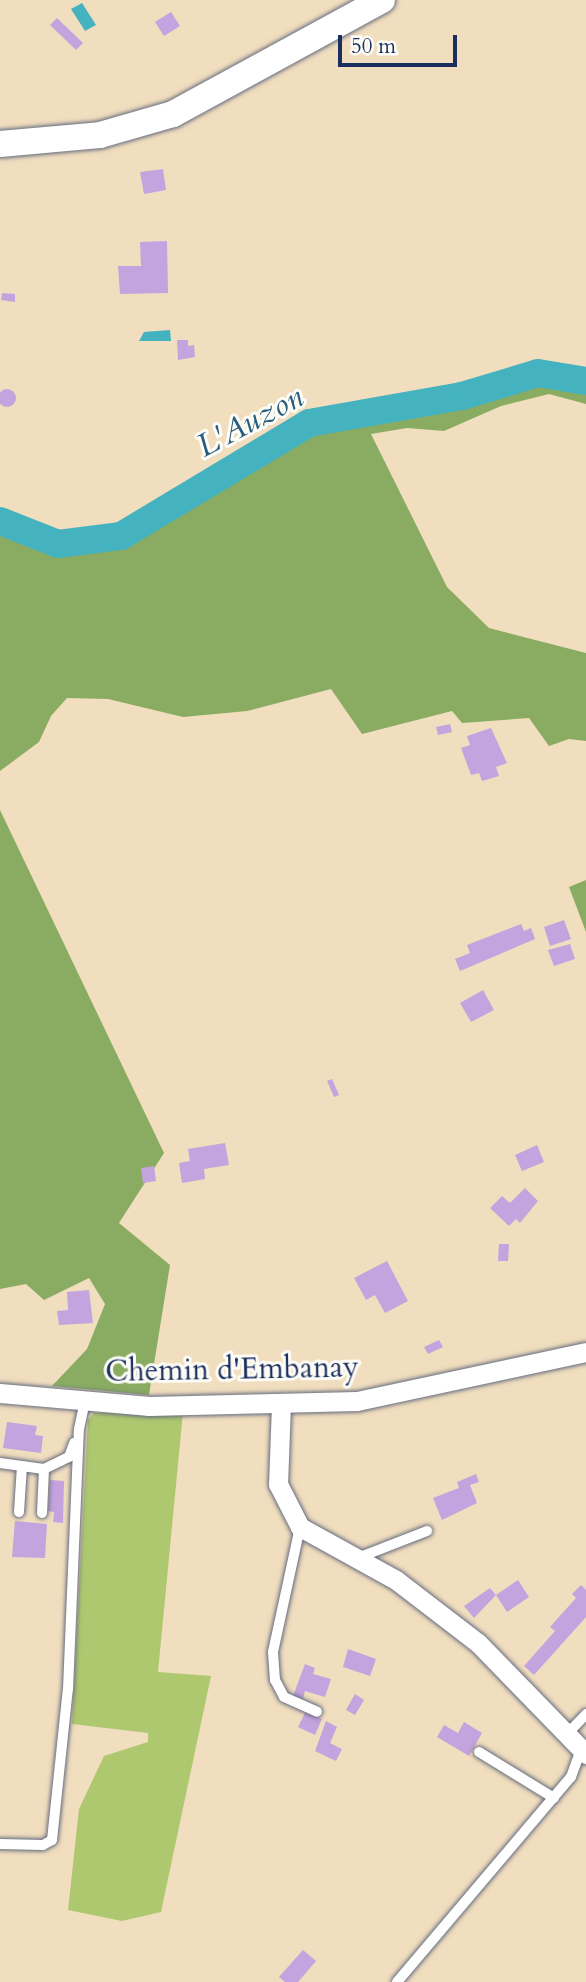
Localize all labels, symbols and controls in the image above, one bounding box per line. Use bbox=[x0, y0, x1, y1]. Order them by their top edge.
scale bar bbox=[341, 21, 460, 65]
text: 50 m bbox=[351, 32, 396, 61]
water label: L'Auzon bbox=[190, 378, 310, 466]
street label: Chemin d'Embanay bbox=[105, 1350, 359, 1390]

